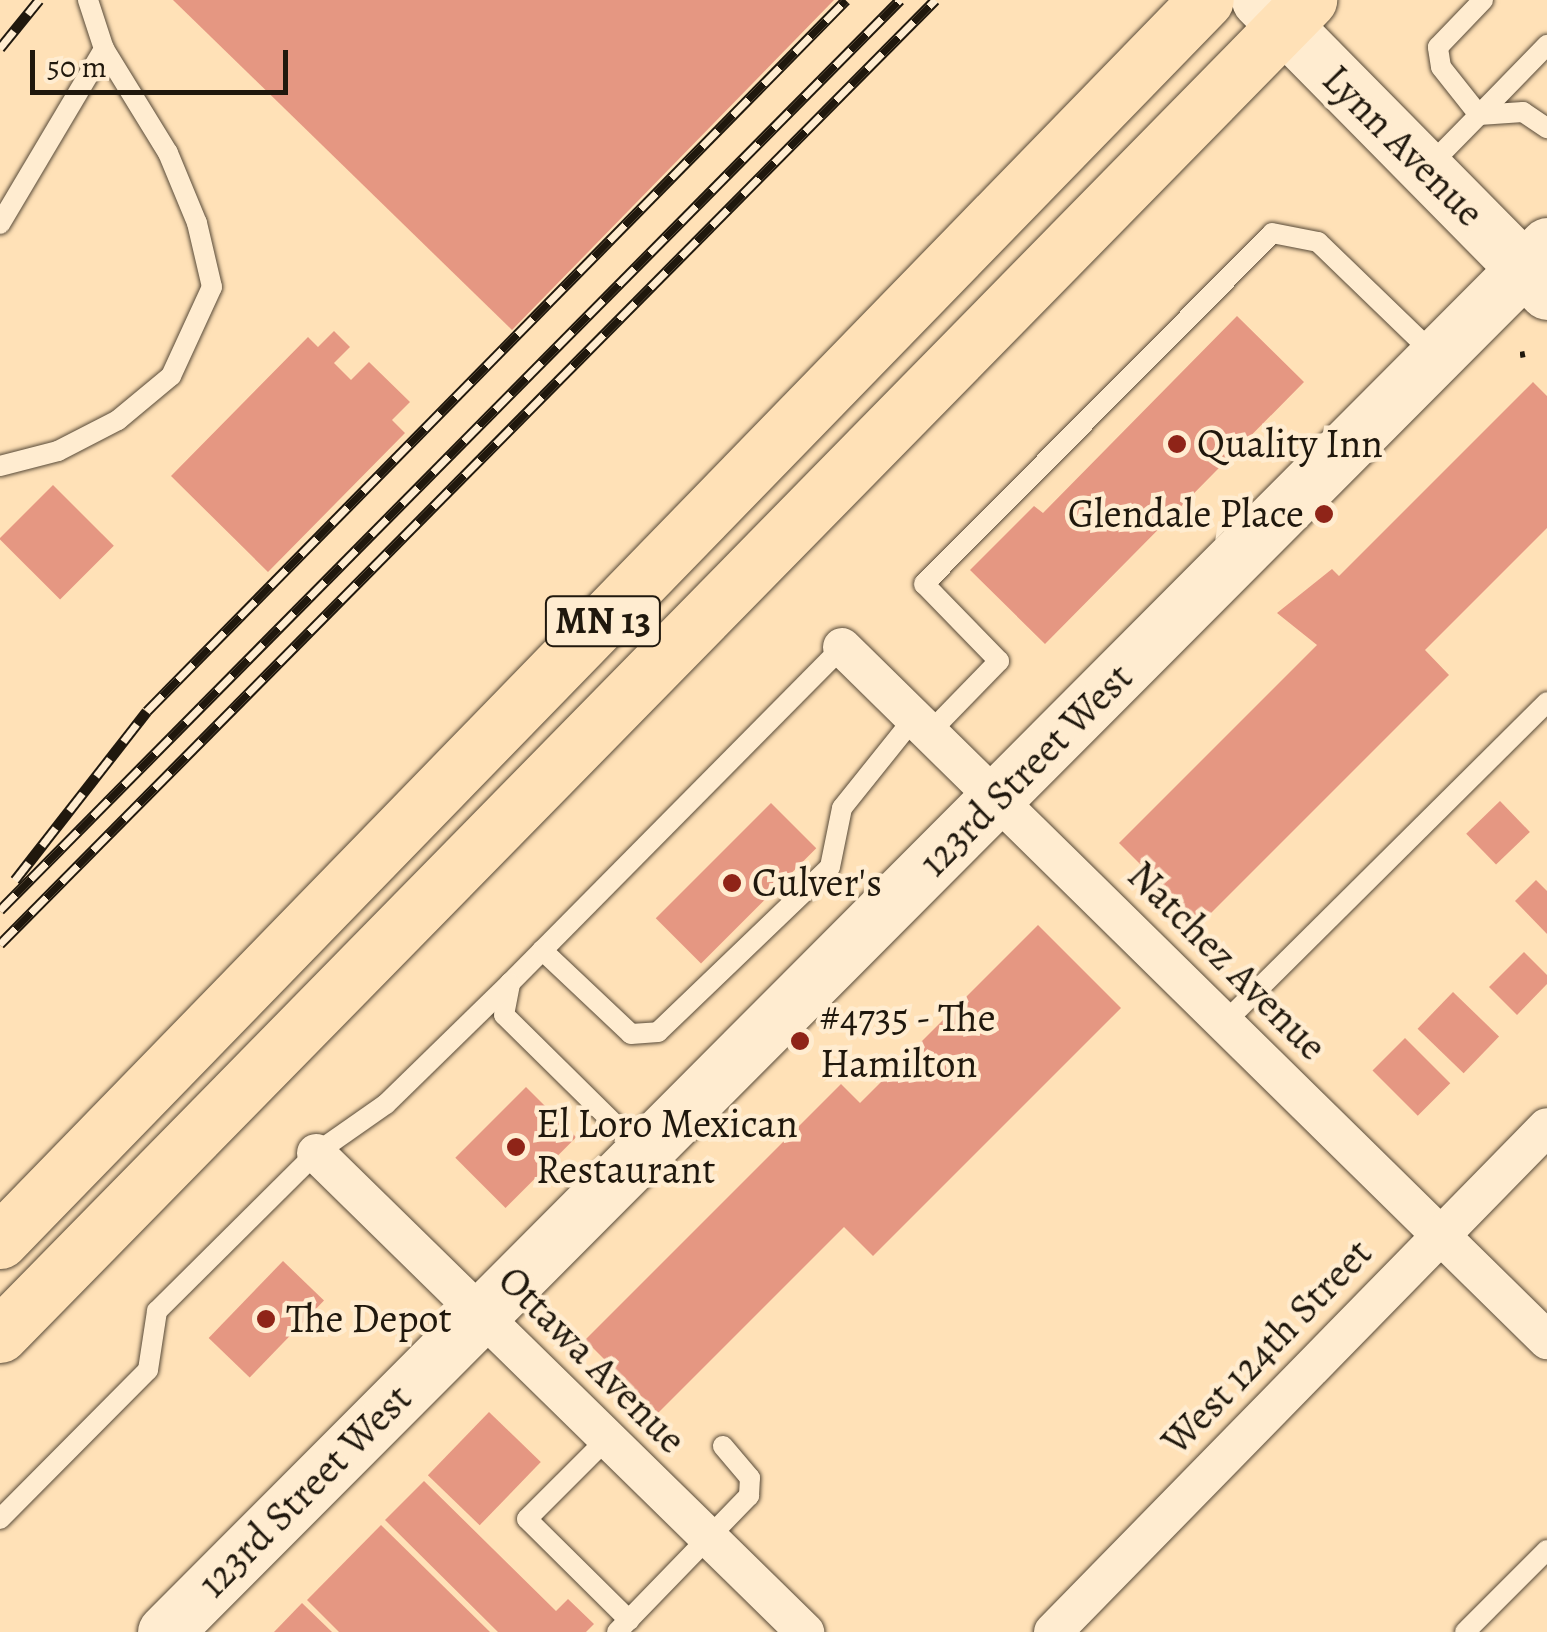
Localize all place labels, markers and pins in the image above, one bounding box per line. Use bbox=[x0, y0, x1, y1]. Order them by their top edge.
place label: Quality Inn bbox=[1197, 420, 1383, 468]
marker: Quality Inn bbox=[1166, 433, 1188, 455]
place label: Glendale Place bbox=[1068, 490, 1304, 538]
marker: Glendale Place bbox=[1313, 503, 1335, 525]
place label: Culver's bbox=[752, 859, 882, 907]
marker: Culver's bbox=[721, 872, 743, 894]
place label: #4735 - The Hamilton bbox=[820, 994, 997, 1088]
marker: #4735 - The Hamilton bbox=[789, 1030, 811, 1052]
place label: El Loro Mexican Restaurant bbox=[536, 1100, 798, 1194]
marker: El Loro Mexican Restaurant bbox=[505, 1136, 527, 1158]
place label: The Depot bbox=[286, 1295, 452, 1343]
marker: The Depot bbox=[255, 1308, 277, 1330]

